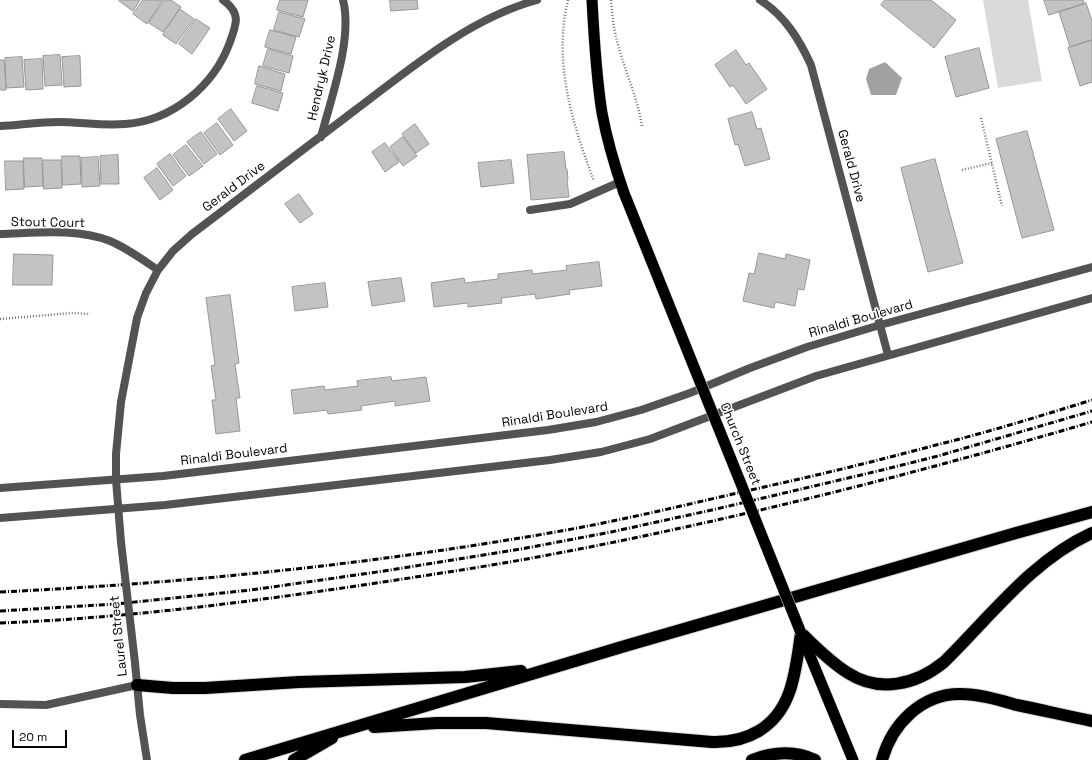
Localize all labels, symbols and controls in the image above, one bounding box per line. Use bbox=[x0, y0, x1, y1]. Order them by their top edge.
street label: Hendryk Drive bbox=[305, 34, 339, 122]
street label: Gerald Drive bbox=[834, 128, 868, 204]
street label: Gerald Drive bbox=[200, 158, 268, 216]
street label: Stout Court bbox=[11, 215, 85, 231]
street label: Rinaldi Boulevard bbox=[807, 297, 915, 341]
street label: Rinaldi Boulevard bbox=[501, 399, 609, 431]
street label: Church Street bbox=[716, 400, 764, 488]
street label: Rinaldi Boulevard bbox=[180, 441, 288, 469]
street label: Laurel Street bbox=[107, 595, 131, 677]
scale bar bbox=[14, 722, 69, 748]
text: 20 m bbox=[19, 729, 47, 745]

